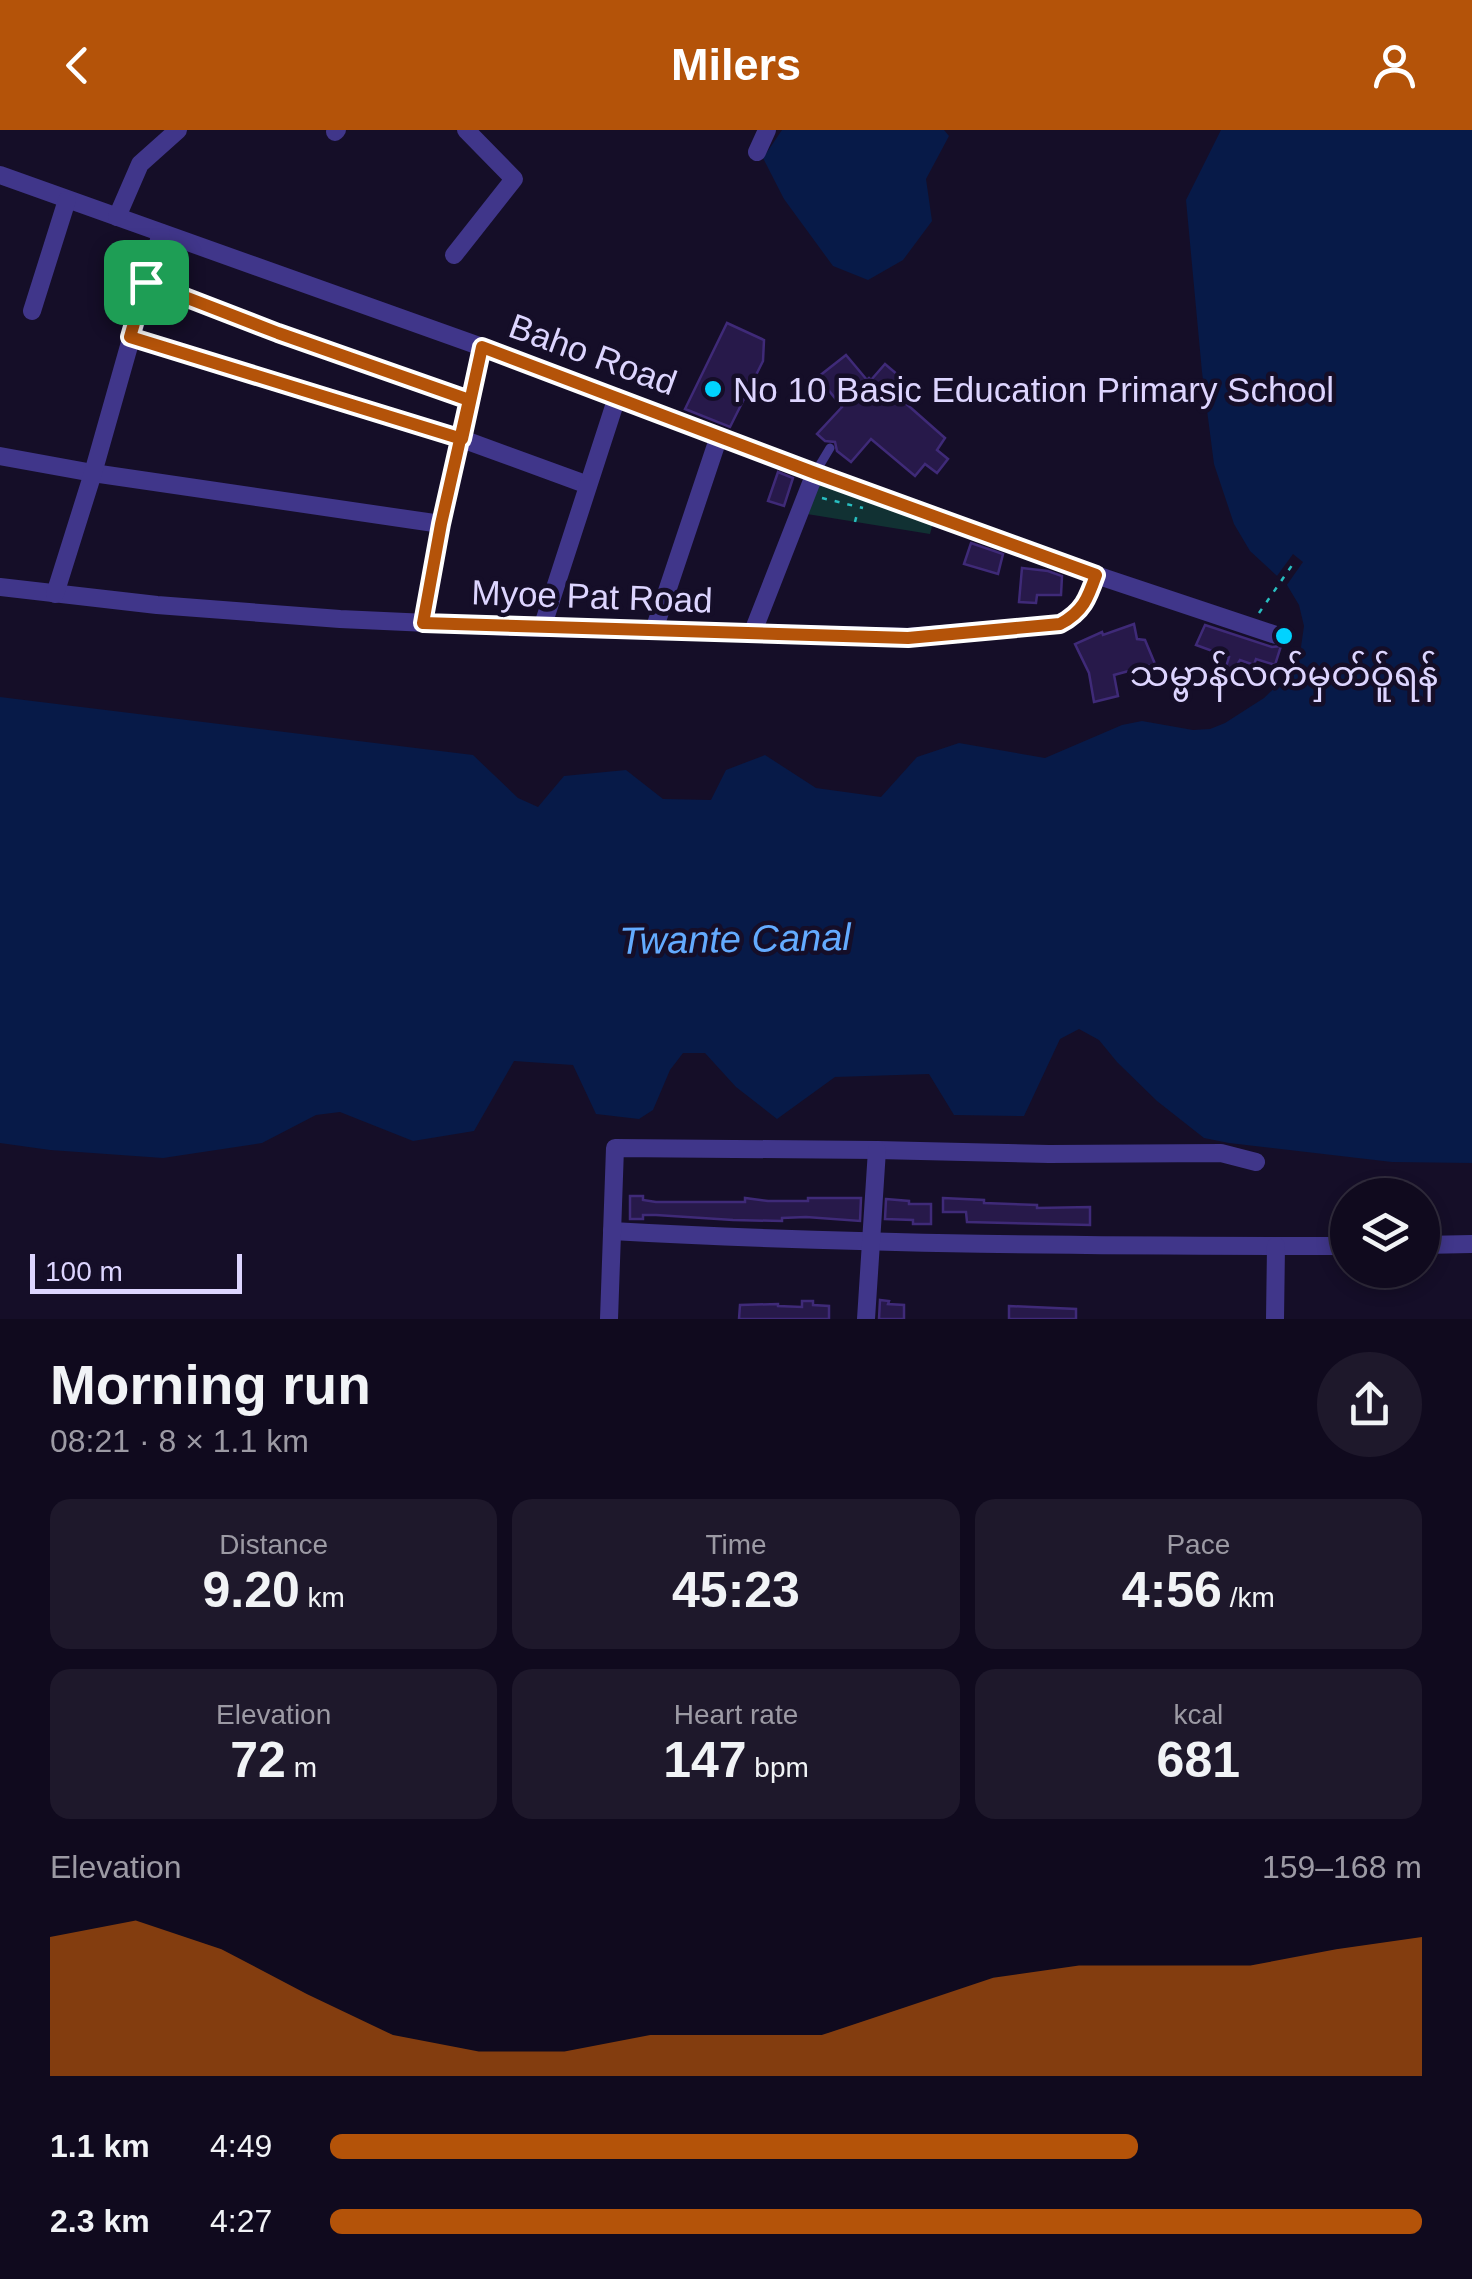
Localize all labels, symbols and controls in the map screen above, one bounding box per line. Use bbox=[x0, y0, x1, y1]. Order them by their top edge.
icon: back bbox=[50, 38, 105, 93]
icon: person bbox=[1367, 38, 1422, 93]
text: Milers bbox=[671, 39, 801, 90]
pin bbox=[104, 240, 189, 325]
icon: arrive bbox=[119, 255, 174, 310]
street label: Baho Road bbox=[504, 306, 682, 402]
place label: No 10 Basic Education Primary School bbox=[733, 370, 1334, 409]
marker: No 10 Basic Education Primary School bbox=[702, 378, 724, 400]
street label: Myoe Pat Road bbox=[471, 572, 713, 620]
marker: သမ္ဗာန်လက်မှတ်ဝ်ူရန် bbox=[1273, 625, 1295, 647]
place label: သမ္ဗာန်လက်မှတ်ဝ်ူရန် bbox=[1130, 650, 1438, 702]
water label: Twante Canal bbox=[619, 916, 853, 962]
map controls bbox=[1330, 1178, 1440, 1288]
button: layers bbox=[1330, 1178, 1440, 1288]
scale bar bbox=[30, 1249, 242, 1294]
text: 100 m bbox=[45, 1256, 123, 1287]
button: share bbox=[1317, 1352, 1422, 1457]
text: Morning run bbox=[50, 1354, 371, 1416]
text: 08:21 · 8 × 1.1 km bbox=[50, 1423, 309, 1459]
text: Distance bbox=[219, 1529, 328, 1560]
text: Time bbox=[705, 1529, 767, 1560]
text: Pace bbox=[1166, 1529, 1230, 1560]
text: 9.20 bbox=[202, 1562, 300, 1618]
text: 45:23 bbox=[672, 1562, 800, 1618]
text: 4:56 bbox=[1122, 1562, 1222, 1618]
text: km bbox=[300, 1582, 345, 1613]
text: /km bbox=[1222, 1582, 1275, 1613]
text: Elevation bbox=[216, 1699, 331, 1730]
text: Heart rate bbox=[674, 1699, 798, 1730]
text: kcal bbox=[1173, 1699, 1223, 1730]
text: 72 bbox=[230, 1732, 286, 1788]
text: 147 bbox=[663, 1732, 747, 1788]
text: 681 bbox=[1157, 1732, 1240, 1788]
text: m bbox=[286, 1752, 317, 1783]
text: bpm bbox=[747, 1752, 809, 1783]
text: Elevation bbox=[50, 1849, 182, 1885]
text: 159–168 m bbox=[1262, 1849, 1422, 1885]
text: 1.1 km bbox=[50, 2128, 150, 2164]
text: 4:49 bbox=[210, 2128, 272, 2164]
text: 2.3 km bbox=[50, 2203, 150, 2239]
text: 4:27 bbox=[210, 2203, 272, 2239]

